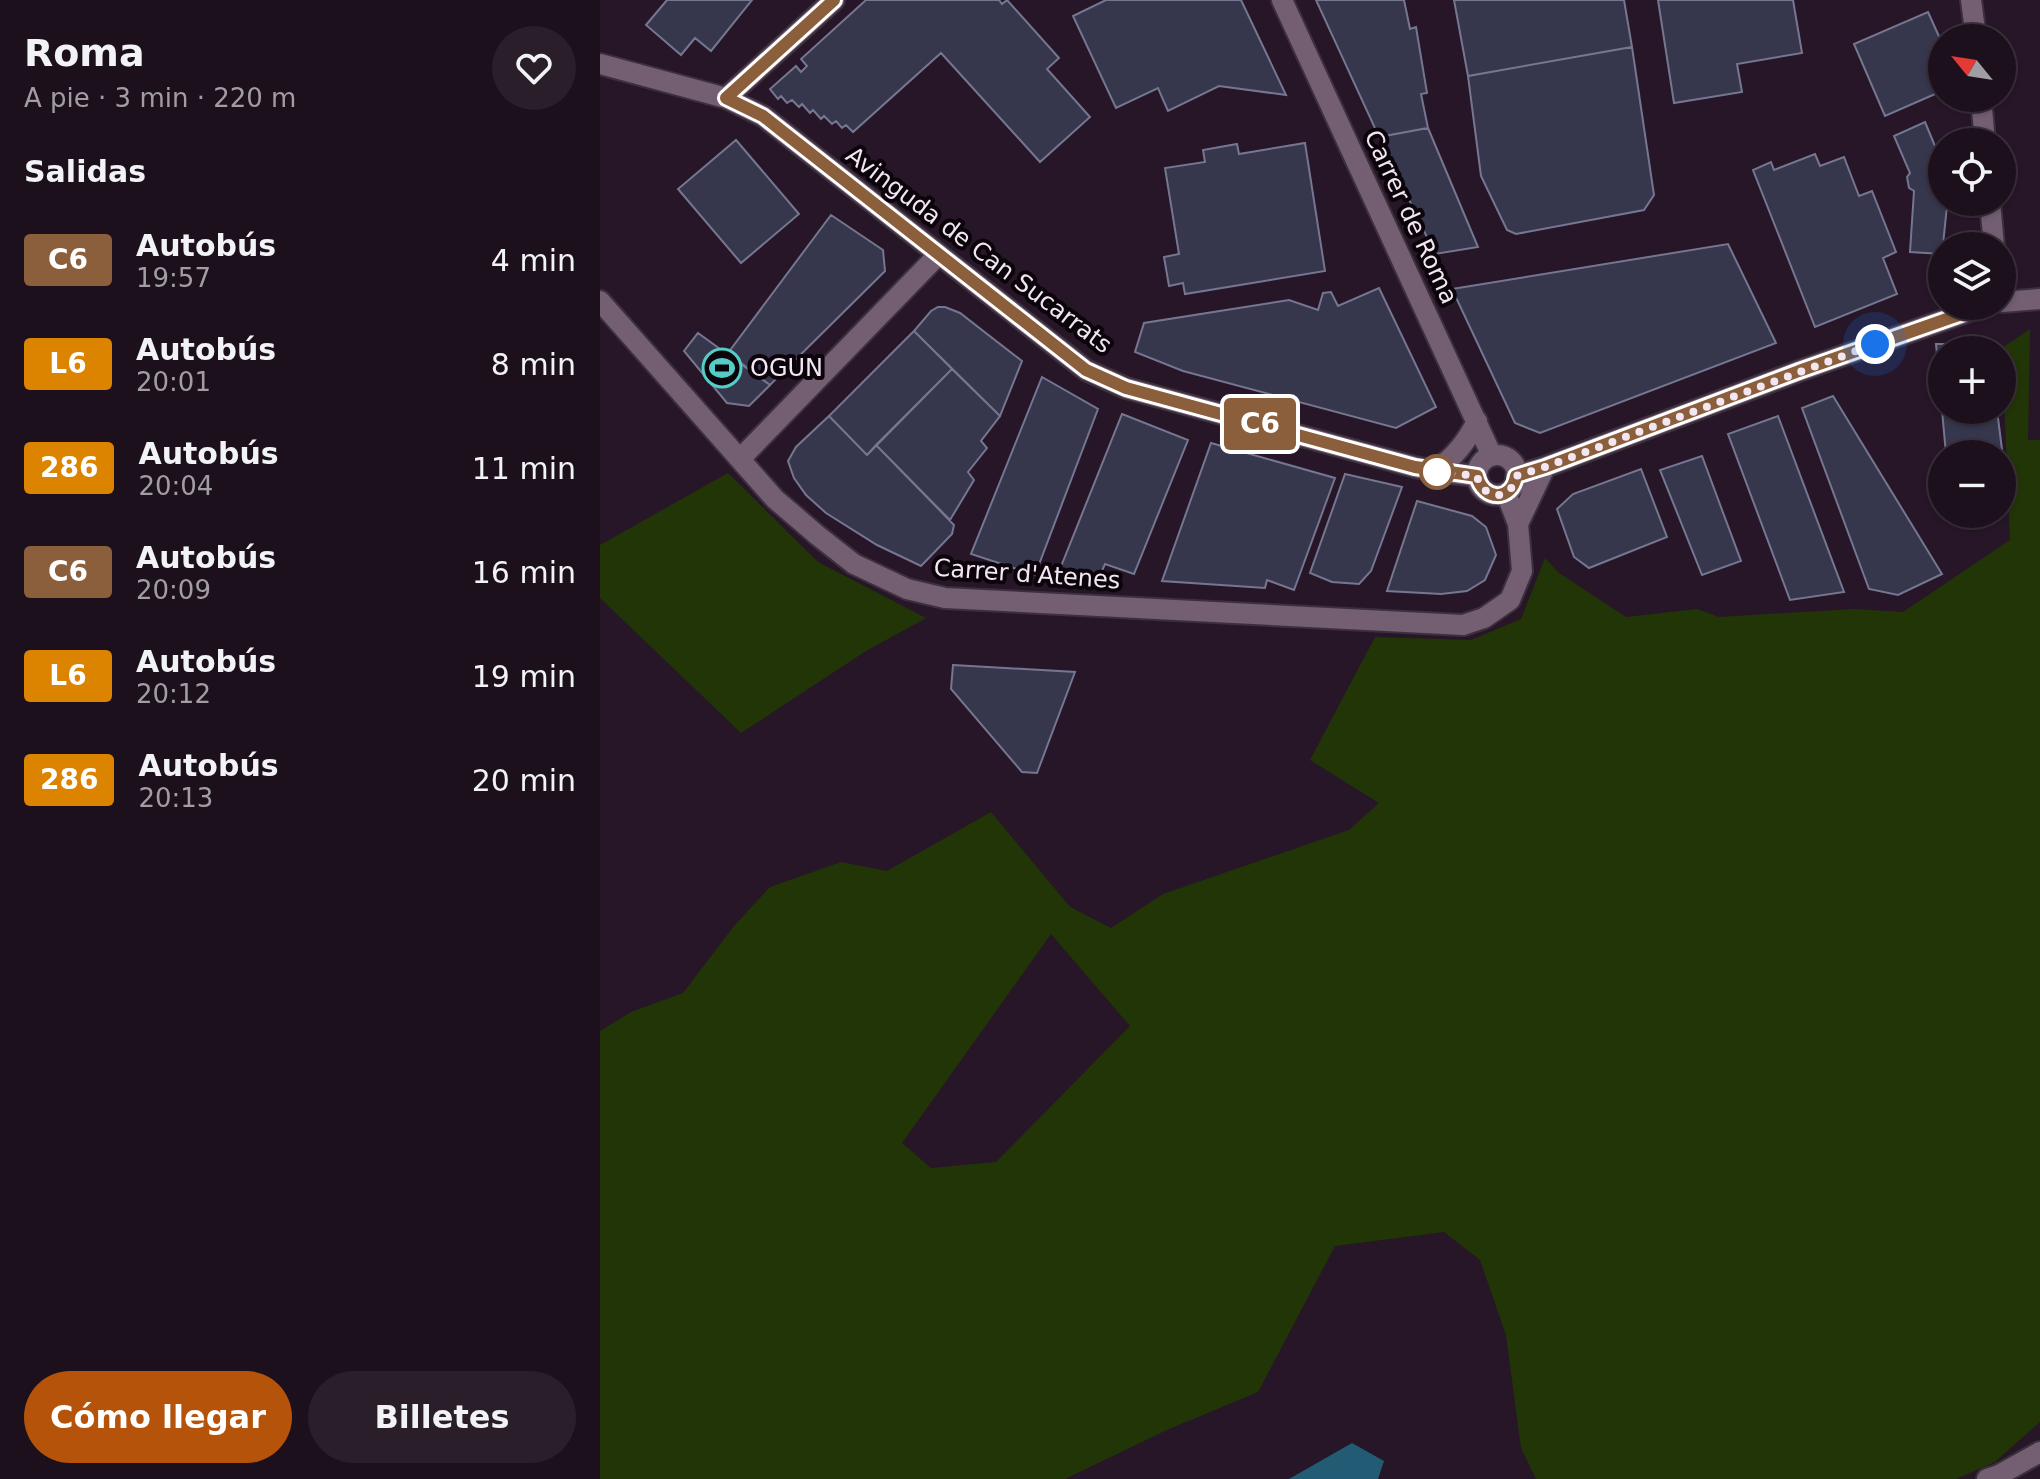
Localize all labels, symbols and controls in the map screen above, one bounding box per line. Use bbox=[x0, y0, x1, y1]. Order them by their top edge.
north arrow bbox=[1928, 24, 2016, 112]
map controls bbox=[1928, 24, 2016, 528]
button: heart bbox=[492, 26, 576, 110]
text: Roma bbox=[24, 31, 145, 75]
text: A pie · 3 min · 220 m bbox=[24, 83, 296, 113]
street label: Carrer de Roma bbox=[1358, 126, 1464, 308]
button: locate bbox=[1928, 128, 2016, 216]
street label: Avinguda de Can Sucarrats bbox=[841, 141, 1117, 359]
text: Salidas bbox=[24, 154, 146, 189]
text: Autobús bbox=[136, 228, 276, 263]
button: layers bbox=[1928, 232, 2016, 320]
text: C6 bbox=[48, 243, 88, 276]
text: 4 min bbox=[491, 243, 576, 278]
text: 19:57 bbox=[136, 263, 211, 293]
your location bbox=[1855, 324, 1895, 364]
text: Autobús bbox=[136, 332, 276, 367]
button: + bbox=[1928, 336, 2016, 424]
text: L6 bbox=[49, 347, 87, 380]
text: 8 min bbox=[491, 347, 576, 382]
sports icon: OGUN bbox=[701, 347, 743, 389]
place label: OGUN bbox=[750, 354, 823, 382]
text: 20:01 bbox=[136, 367, 211, 397]
line badge: C6 bbox=[1224, 398, 1296, 450]
text: C6 bbox=[1240, 407, 1280, 440]
text: Autobús bbox=[138, 436, 279, 471]
button: − bbox=[1928, 440, 2016, 528]
text: 286 bbox=[40, 451, 98, 484]
text: 11 min bbox=[472, 451, 576, 486]
unlabelled marker bbox=[1420, 455, 1454, 489]
text: 20:04 bbox=[138, 471, 213, 501]
text: Autobús bbox=[136, 540, 276, 575]
street label: Carrer d'Atenes bbox=[933, 554, 1121, 594]
text: C6 bbox=[48, 555, 88, 588]
text: 16 min bbox=[472, 555, 576, 590]
text: 20:09 bbox=[136, 575, 211, 605]
text: Autobús bbox=[136, 644, 276, 679]
text: L6 bbox=[49, 659, 87, 692]
text: 19 min bbox=[472, 659, 576, 694]
text: 20:12 bbox=[136, 679, 211, 709]
text: Autobús bbox=[138, 748, 279, 783]
text: 286 bbox=[40, 763, 98, 796]
text: 20 min bbox=[472, 763, 576, 798]
text: 20:13 bbox=[138, 783, 213, 813]
button: Cómo llegar bbox=[24, 1371, 292, 1463]
button: Billetes bbox=[308, 1371, 576, 1463]

